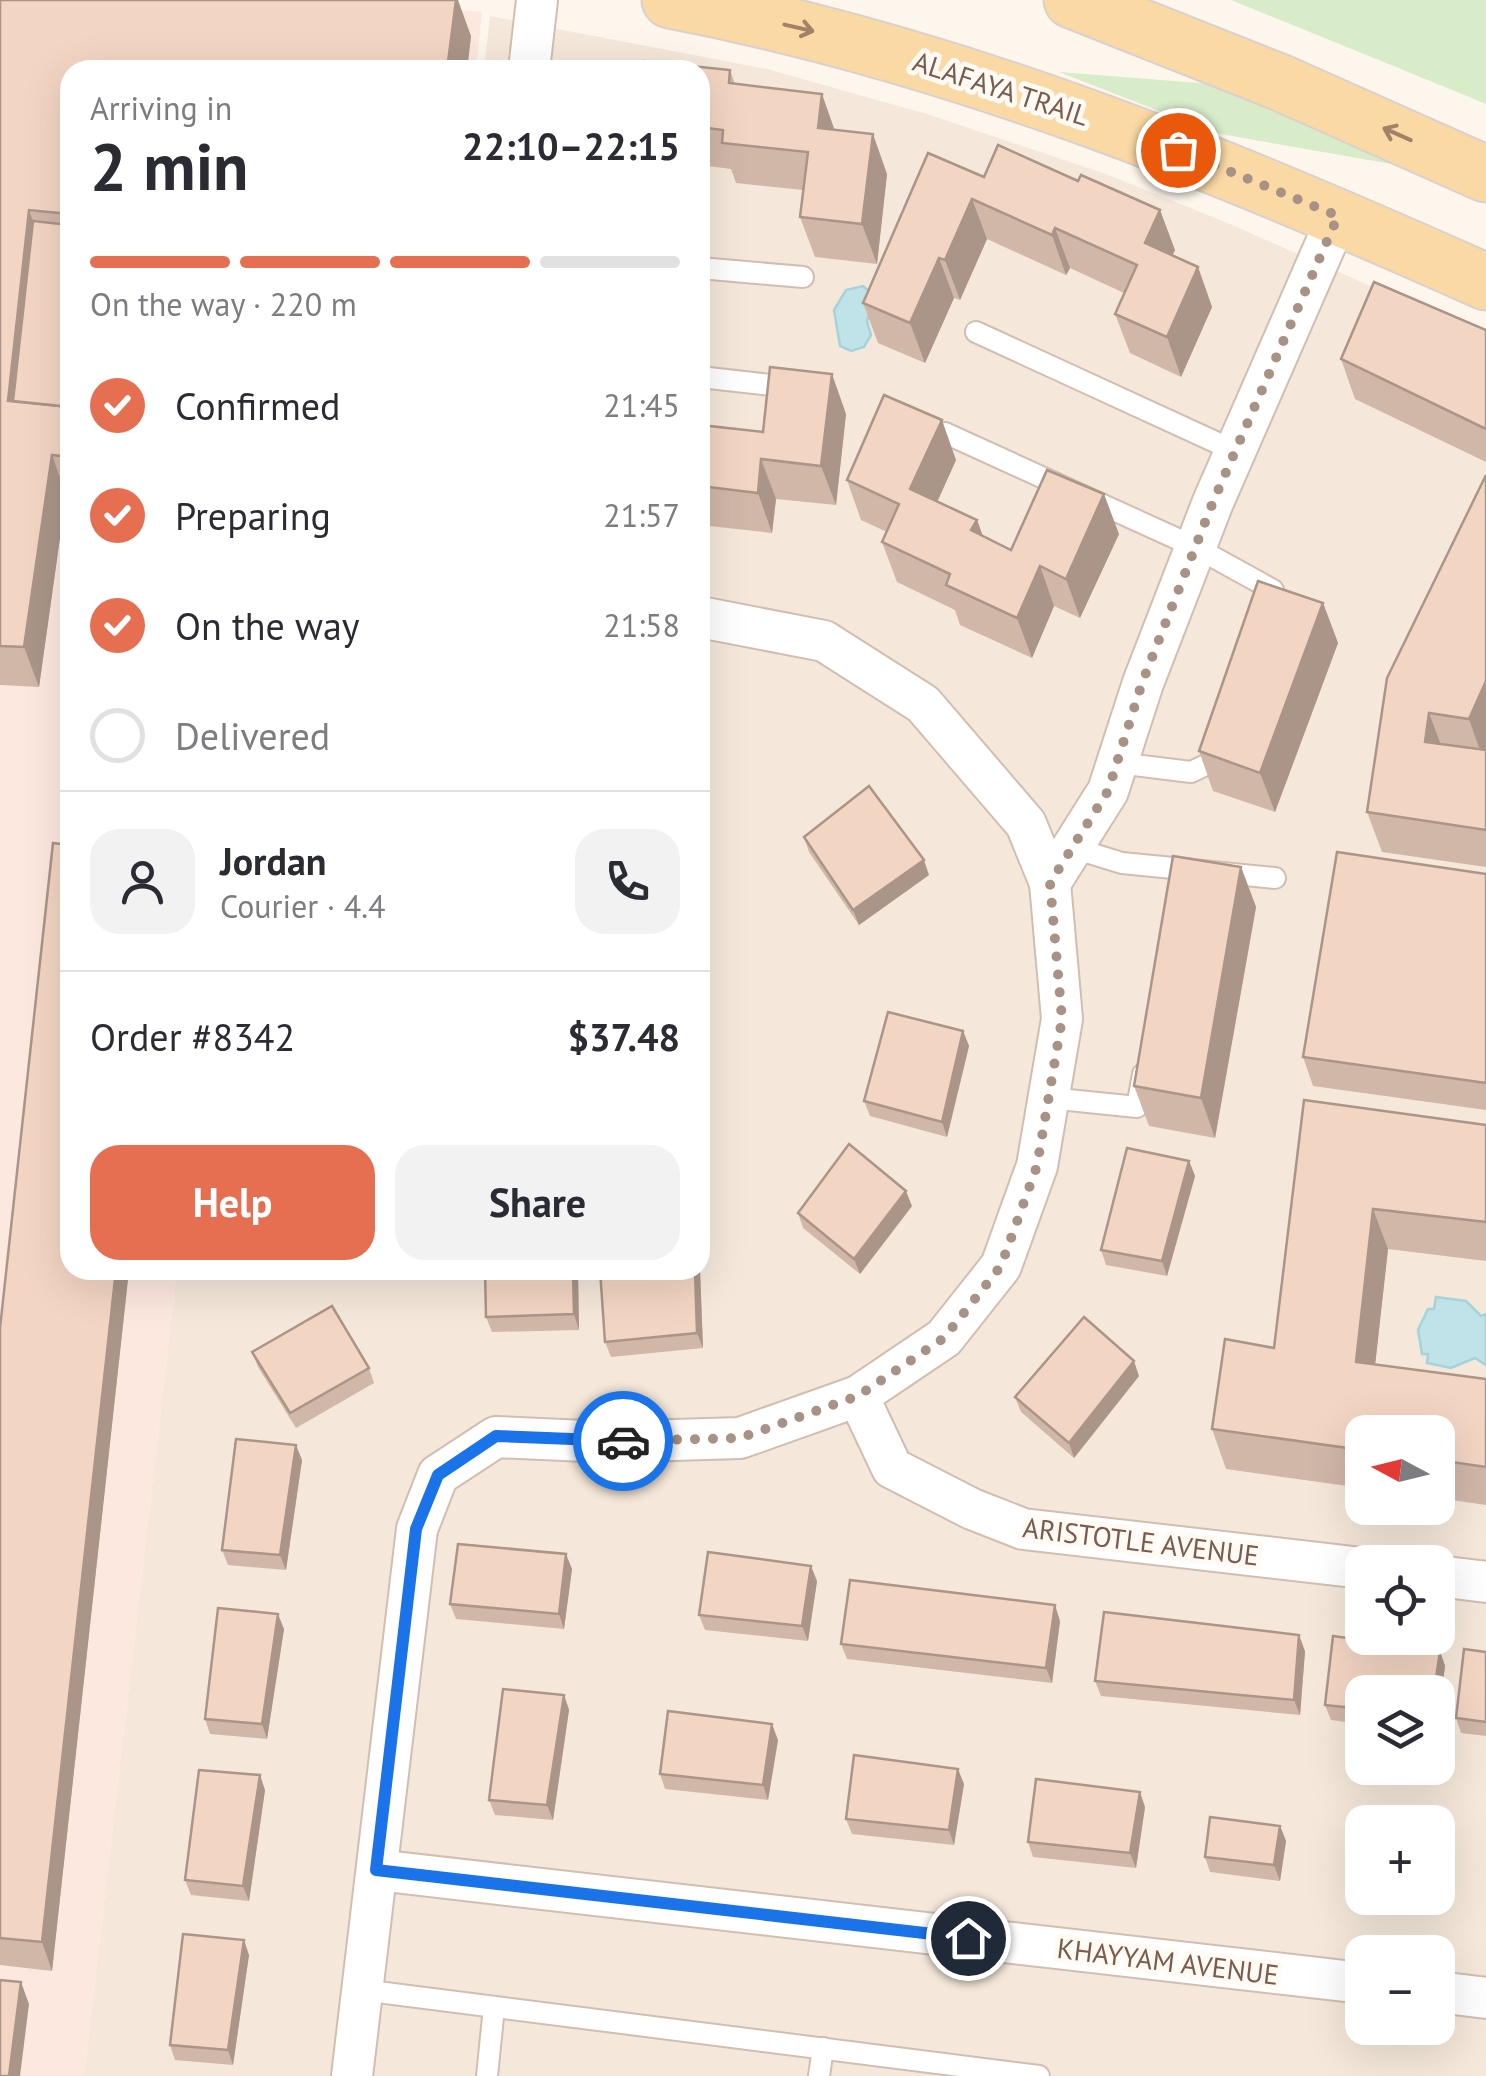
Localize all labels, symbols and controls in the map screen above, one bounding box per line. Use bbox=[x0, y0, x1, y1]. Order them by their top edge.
one-way arrow bbox=[782, 20, 814, 38]
street label: ALAFAYA TRAIL bbox=[909, 42, 1093, 134]
text: Arriving in bbox=[90, 87, 232, 129]
pin bbox=[1136, 108, 1221, 193]
text: 22:10–22:15 bbox=[462, 121, 680, 170]
icon: bag bbox=[1151, 123, 1206, 178]
text: 2 min bbox=[90, 124, 249, 208]
one-way arrow bbox=[1382, 124, 1413, 142]
text: On the way · 220 m bbox=[90, 283, 357, 325]
icon: check bbox=[90, 378, 145, 433]
text: Confirmed bbox=[175, 381, 341, 430]
text: 21:45 bbox=[603, 384, 680, 426]
icon: check bbox=[90, 488, 145, 543]
text: Preparing bbox=[175, 491, 331, 540]
text: 21:57 bbox=[603, 494, 680, 536]
icon: check bbox=[90, 598, 145, 653]
text: On the way bbox=[175, 601, 360, 650]
text: 21:58 bbox=[603, 604, 680, 646]
text: Delivered bbox=[175, 711, 330, 760]
button: person bbox=[90, 829, 195, 934]
button: phone bbox=[575, 829, 680, 934]
text: Jordan bbox=[220, 836, 326, 885]
text: Courier · 4.4 bbox=[220, 885, 386, 927]
text: Order #8342 bbox=[90, 1012, 295, 1061]
text: $37.48 bbox=[567, 1012, 680, 1061]
button: Help bbox=[90, 1145, 375, 1260]
button: Share bbox=[395, 1145, 680, 1260]
courier bbox=[573, 1391, 673, 1491]
icon: car bbox=[596, 1414, 651, 1469]
north arrow bbox=[1345, 1415, 1455, 1525]
map controls bbox=[1345, 1415, 1455, 2045]
street label: ARISTOTLE AVENUE bbox=[1021, 1508, 1261, 1574]
button: locate bbox=[1345, 1545, 1455, 1655]
button: layers bbox=[1345, 1675, 1455, 1785]
button: + bbox=[1345, 1805, 1455, 1915]
pin bbox=[926, 1896, 1011, 1981]
icon: home bbox=[941, 1911, 996, 1966]
street label: KHAYYAM AVENUE bbox=[1055, 1929, 1281, 1993]
button: − bbox=[1345, 1935, 1455, 2045]

